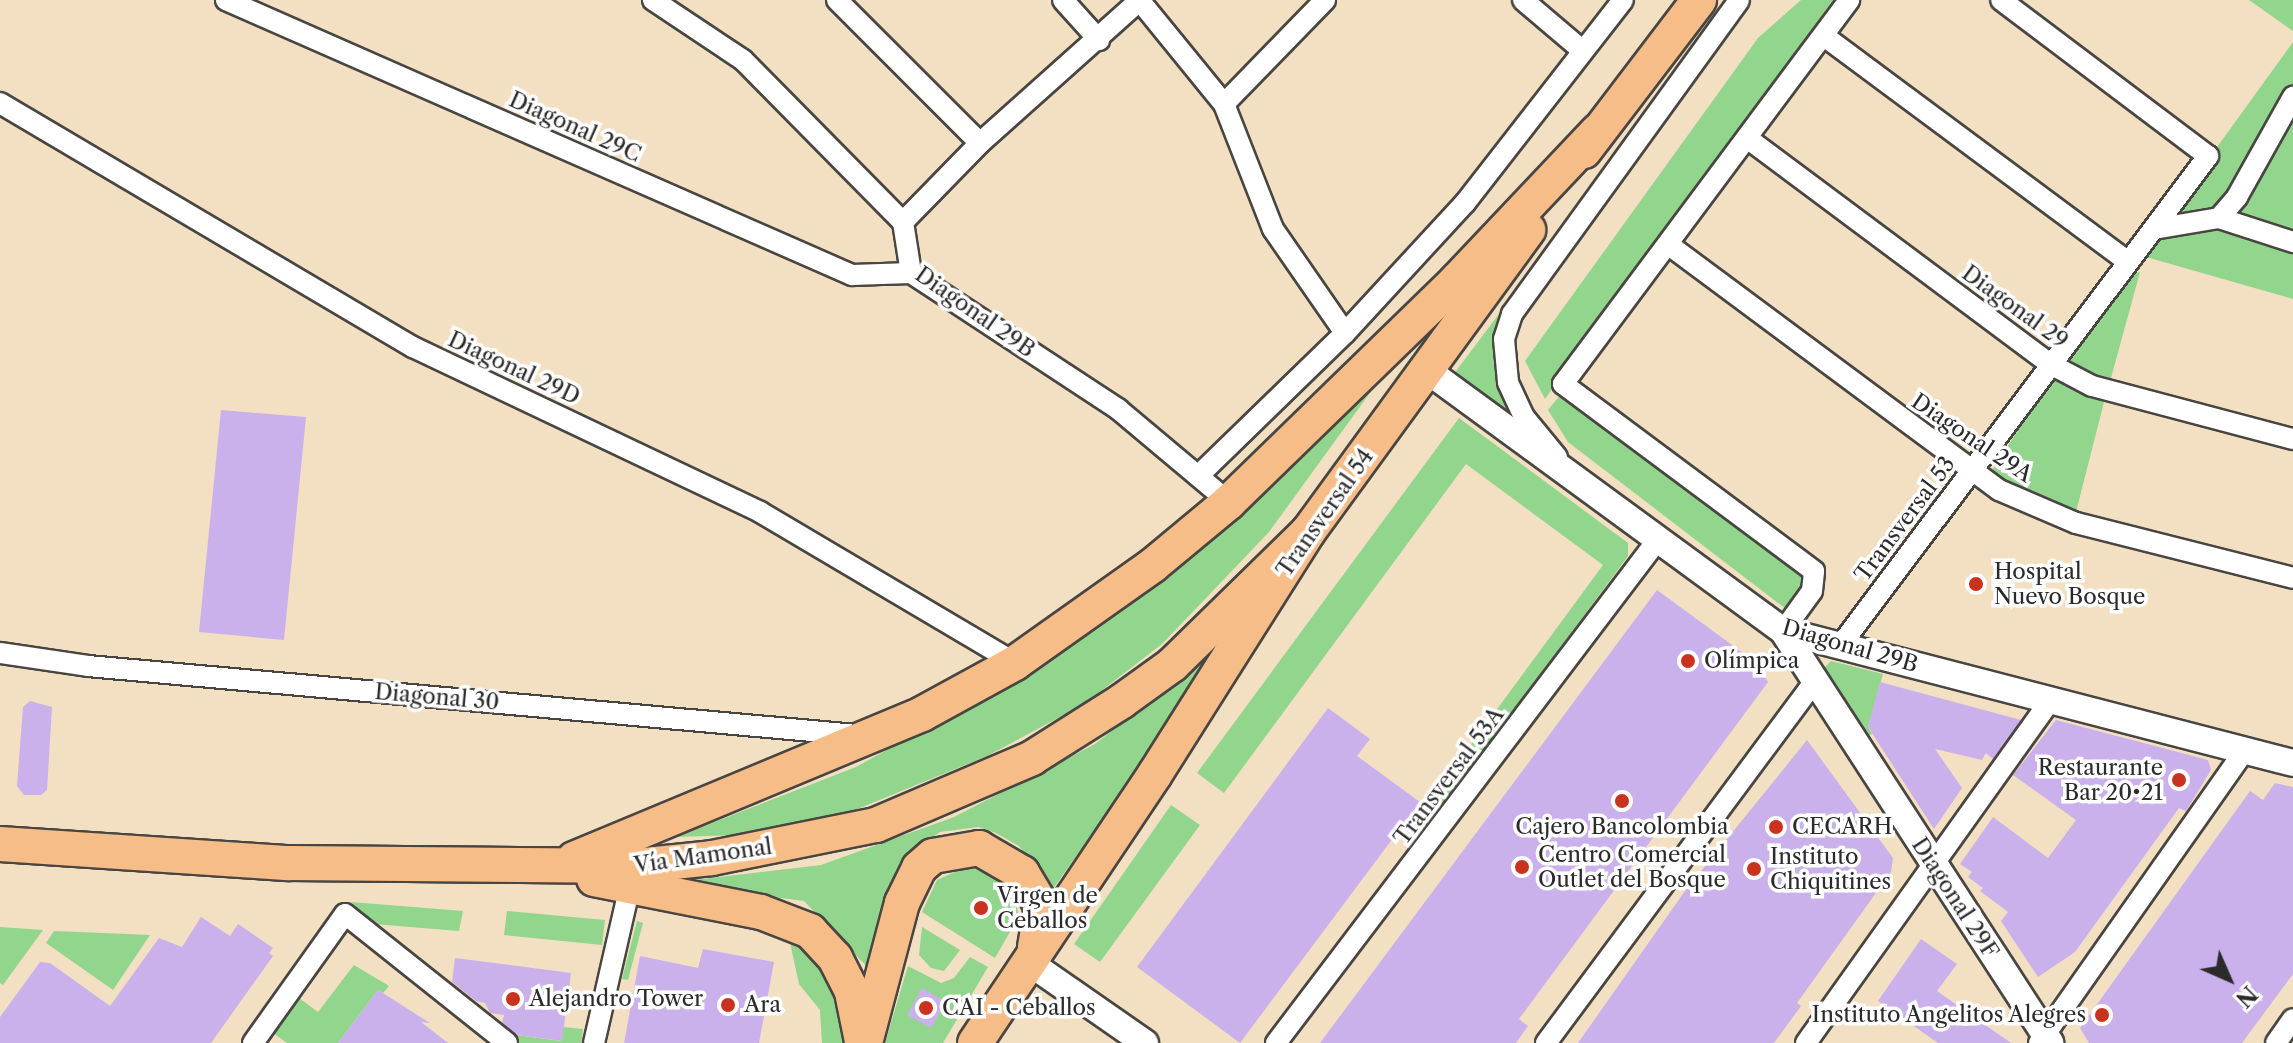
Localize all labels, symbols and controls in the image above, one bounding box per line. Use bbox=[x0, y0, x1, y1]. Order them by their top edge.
street label: Diagonal 29C bbox=[505, 86, 645, 168]
street label: Diagonal 29 bbox=[1957, 260, 2073, 354]
street label: Diagonal 29B bbox=[910, 261, 1040, 363]
street label: Diagonal 29D bbox=[444, 326, 584, 410]
street label: Diagonal 29A bbox=[1907, 388, 2037, 488]
street label: Transversal 54 bbox=[1271, 444, 1379, 582]
street label: Transversal 53 bbox=[1849, 451, 1961, 587]
place label: Hospital Nuevo Bosque bbox=[1994, 558, 2145, 610]
marker: Hospital Nuevo Bosque bbox=[1965, 573, 1987, 595]
street label: Diagonal 29B bbox=[1779, 614, 1921, 678]
place label: Olímpica bbox=[1704, 648, 1799, 674]
marker: Olímpica bbox=[1679, 652, 1697, 670]
street label: Diagonal 30 bbox=[374, 678, 500, 716]
street label: Transversal 53A bbox=[1389, 702, 1509, 850]
place label: Restaurante Bar 20•21 bbox=[2038, 754, 2163, 806]
marker: Restaurante Bar 20•21 bbox=[2170, 771, 2188, 789]
marker: Cajero Bancolombia bbox=[1613, 792, 1631, 810]
place label: Cajero Bancolombia bbox=[1515, 814, 1729, 840]
place label: CECARH bbox=[1792, 814, 1892, 840]
marker: CECARH bbox=[1767, 818, 1785, 836]
street label: Vía Mamonal bbox=[632, 833, 774, 879]
street label: Diagonal 29F bbox=[1906, 833, 2004, 963]
place label: Centro Comercial Outlet del Bosque bbox=[1538, 841, 1726, 892]
place label: Instituto Chiquitines bbox=[1770, 843, 1891, 894]
marker: Centro Comercial Outlet del Bosque bbox=[1513, 858, 1531, 876]
marker: Instituto Chiquitines bbox=[1745, 860, 1763, 878]
place label: Virgen de Ceballos bbox=[997, 882, 1098, 934]
marker: Virgen de Ceballos bbox=[972, 899, 990, 917]
north arrow bbox=[2189, 939, 2269, 1019]
text: N bbox=[2230, 980, 2263, 1013]
place label: Alejandro Tower bbox=[529, 986, 704, 1012]
marker: Alejandro Tower bbox=[504, 990, 522, 1008]
place label: Ara bbox=[744, 992, 781, 1018]
place label: CAI - Ceballos bbox=[942, 995, 1096, 1021]
marker: Ara bbox=[719, 996, 737, 1014]
marker: CAI - Ceballos bbox=[917, 999, 935, 1017]
place label: Instituto Angelitos Alegres bbox=[1810, 1002, 2086, 1028]
marker: Instituto Angelitos Alegres bbox=[2093, 1006, 2111, 1024]

